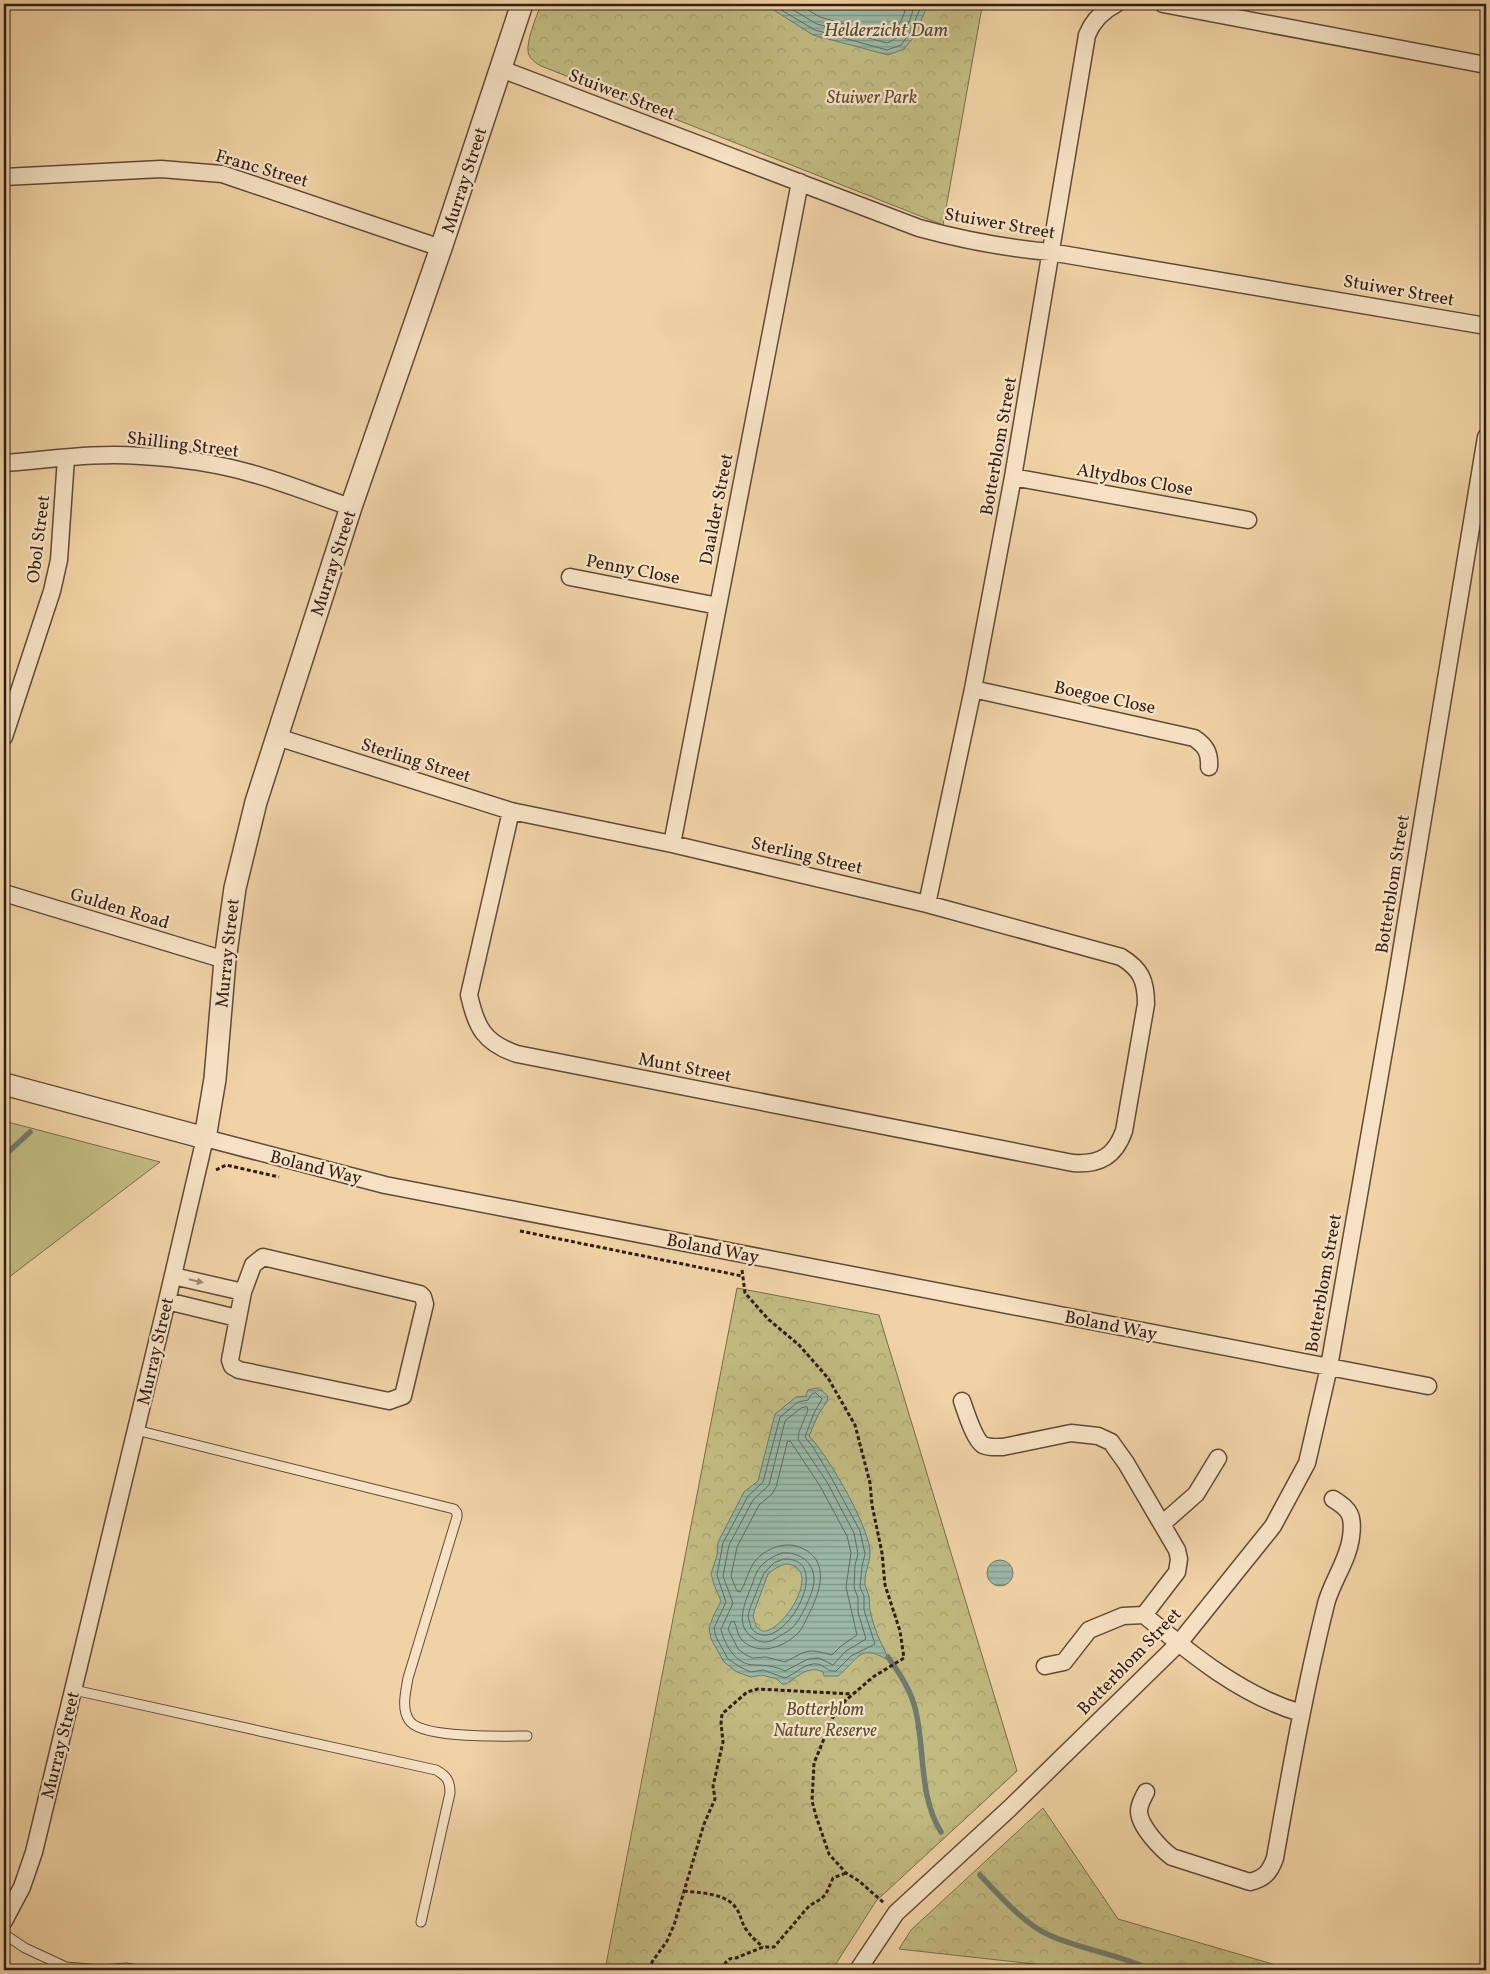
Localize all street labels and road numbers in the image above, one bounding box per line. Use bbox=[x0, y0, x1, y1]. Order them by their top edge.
street label: Stuiwer Street bbox=[564, 64, 678, 127]
street label: Murray Street bbox=[437, 124, 494, 237]
street label: Franc Street bbox=[212, 144, 311, 195]
street label: Stuiwer Street bbox=[942, 202, 1057, 247]
street label: Stuiwer Street bbox=[1341, 269, 1456, 314]
street label: Botterblom Street bbox=[975, 375, 1024, 518]
street label: Shilling Street bbox=[125, 426, 240, 465]
street label: Daalder Street bbox=[694, 451, 741, 567]
street label: Altydbos Close bbox=[1075, 458, 1195, 503]
street label: Obol Street bbox=[22, 494, 57, 585]
street label: Murray Street bbox=[306, 507, 363, 620]
street label: Penny Close bbox=[584, 549, 682, 592]
street label: Boegoe Close bbox=[1052, 676, 1158, 721]
street label: Sterling Street bbox=[358, 733, 474, 790]
street label: Botterblom Street bbox=[1370, 813, 1417, 956]
street label: Sterling Street bbox=[748, 831, 865, 881]
street label: Gulden Road bbox=[67, 883, 172, 936]
street label: Murray Street bbox=[210, 897, 247, 1009]
street label: Munt Street bbox=[636, 1047, 733, 1090]
street label: Boland Way bbox=[267, 1145, 364, 1192]
street label: Botterblom Street bbox=[1300, 1212, 1349, 1355]
street label: Boland Way bbox=[664, 1228, 761, 1271]
street label: Murray Street bbox=[132, 1295, 181, 1408]
street label: Boland Way bbox=[1062, 1305, 1159, 1348]
street label: Botterblom Street bbox=[1072, 1603, 1188, 1721]
street label: Murray Street bbox=[36, 1689, 87, 1802]

